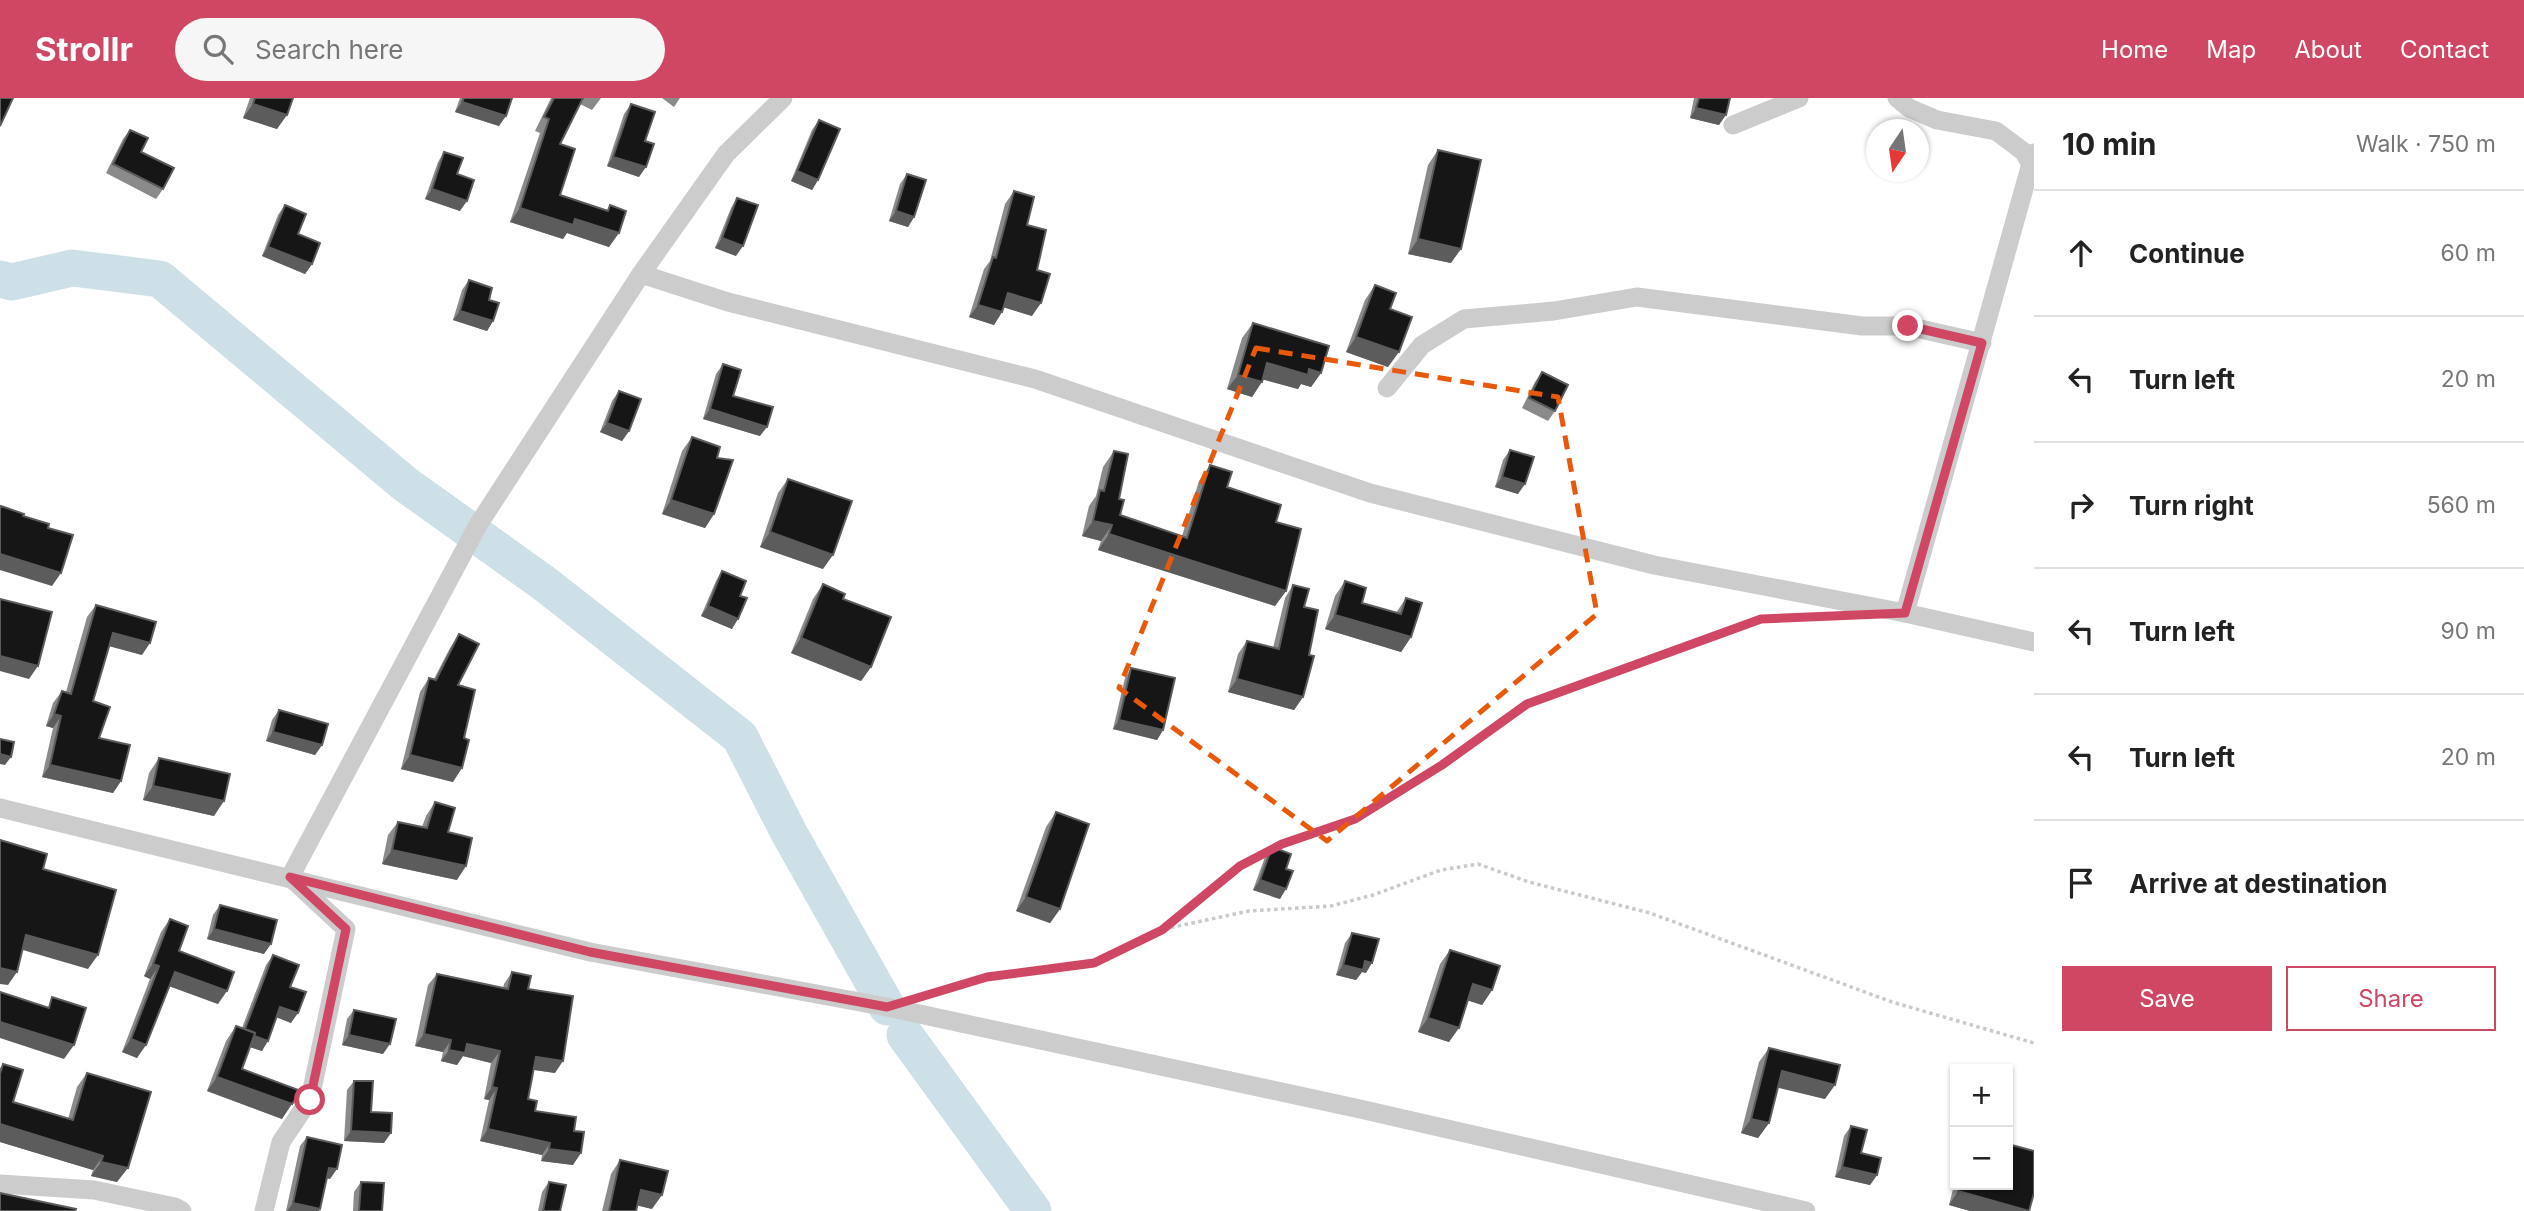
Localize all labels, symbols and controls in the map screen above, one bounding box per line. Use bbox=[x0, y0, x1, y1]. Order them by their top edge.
search box bbox=[175, 18, 665, 81]
text: Strollr bbox=[35, 29, 133, 69]
icon: search bbox=[199, 30, 237, 68]
text: Search here bbox=[255, 34, 404, 65]
text: Home bbox=[2101, 35, 2168, 64]
text: Map bbox=[2206, 35, 2256, 64]
text: About bbox=[2294, 35, 2362, 64]
text: Contact bbox=[2400, 35, 2489, 64]
north arrow bbox=[1866, 119, 1929, 182]
text: 10 min bbox=[2062, 126, 2156, 162]
text: Walk · 750 m bbox=[2356, 130, 2496, 158]
icon: ahead bbox=[2062, 234, 2100, 272]
text: Continue bbox=[2129, 238, 2245, 269]
text: 60 m bbox=[2441, 239, 2496, 267]
route end bbox=[1892, 310, 1923, 341]
icon: left bbox=[2062, 360, 2100, 398]
text: Turn left bbox=[2129, 364, 2235, 395]
text: 20 m bbox=[2441, 365, 2496, 393]
icon: right bbox=[2062, 486, 2100, 524]
text: Turn right bbox=[2129, 490, 2254, 521]
text: 560 m bbox=[2427, 491, 2496, 519]
icon: left bbox=[2062, 612, 2100, 650]
text: Turn left bbox=[2129, 616, 2235, 647]
text: 90 m bbox=[2441, 617, 2496, 645]
icon: left bbox=[2062, 738, 2100, 776]
text: Turn left bbox=[2129, 742, 2235, 773]
text: 20 m bbox=[2441, 743, 2496, 771]
icon: arrive bbox=[2062, 864, 2100, 902]
text: Arrive at destination bbox=[2129, 868, 2388, 899]
button: Save bbox=[2062, 966, 2272, 1031]
button: Share bbox=[2286, 966, 2496, 1031]
map controls bbox=[1950, 1064, 2013, 1190]
button: + bbox=[1950, 1064, 2013, 1127]
route start bbox=[294, 1084, 325, 1115]
button: − bbox=[1950, 1127, 2013, 1190]

